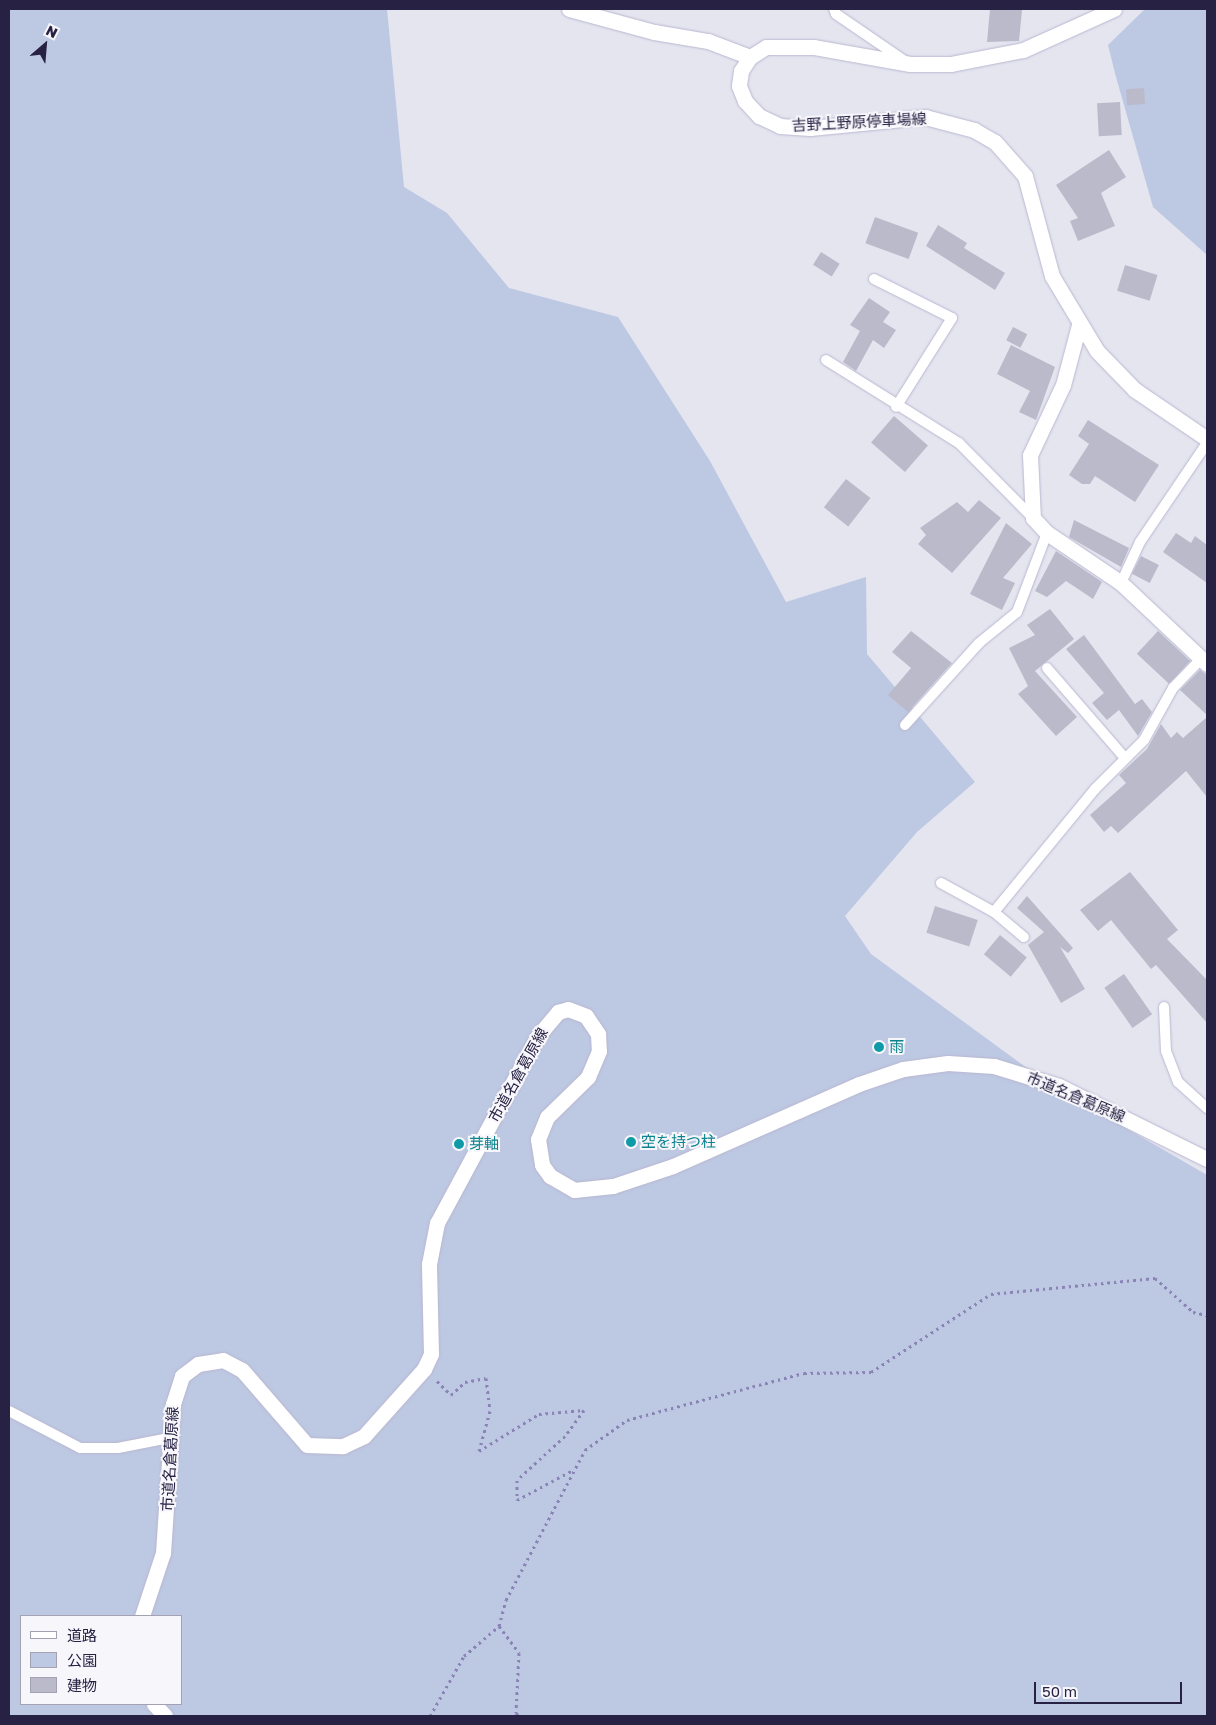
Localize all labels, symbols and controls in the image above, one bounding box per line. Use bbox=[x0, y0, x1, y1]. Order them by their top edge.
north arrow bbox=[20, 20, 70, 70]
text: N bbox=[43, 21, 61, 41]
street label: 吉野上野原停車場線 bbox=[791, 109, 927, 135]
street label: 市道名倉葛原線 bbox=[485, 1025, 551, 1125]
place label: 雨 bbox=[889, 1038, 904, 1056]
marker: 雨 bbox=[873, 1041, 885, 1053]
street label: 市道名倉葛原線 bbox=[1024, 1068, 1128, 1126]
place label: 空を持つ柱 bbox=[641, 1133, 716, 1151]
place label: 芽軸 bbox=[469, 1135, 499, 1153]
marker: 空を持つ柱 bbox=[625, 1136, 637, 1148]
marker: 芽軸 bbox=[453, 1138, 465, 1150]
street label: 市道名倉葛原線 bbox=[158, 1406, 182, 1512]
legend bbox=[20, 1615, 182, 1705]
text: 道路 bbox=[67, 1626, 97, 1644]
text: 公園 bbox=[67, 1651, 97, 1669]
scale bar bbox=[1036, 1672, 1184, 1704]
text: 建物 bbox=[67, 1676, 97, 1694]
text: 50 m bbox=[1042, 1682, 1077, 1700]

